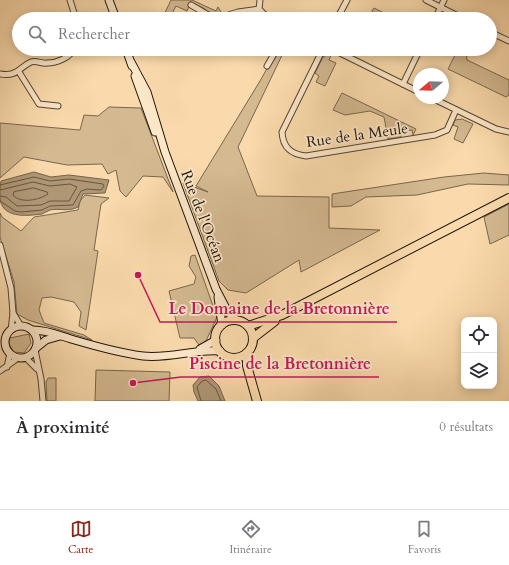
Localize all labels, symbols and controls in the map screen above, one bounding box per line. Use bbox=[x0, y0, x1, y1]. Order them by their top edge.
search box bbox=[12, 12, 497, 56]
icon: search bbox=[26, 23, 48, 45]
text: Rechercher bbox=[58, 24, 130, 44]
north arrow bbox=[413, 68, 449, 104]
street label: Rue de la Meule bbox=[305, 118, 409, 152]
street label: Rue de l'Océan bbox=[176, 167, 230, 265]
callout: Le Domaine de la Bretonnière bbox=[160, 294, 397, 322]
text: Le Domaine de la Bretonnière bbox=[168, 298, 390, 320]
map controls bbox=[461, 317, 497, 389]
button: locate bbox=[461, 317, 497, 353]
callout: Piscine de la Bretonnière bbox=[181, 349, 379, 377]
text: Piscine de la Bretonnière bbox=[189, 353, 371, 375]
button: layers bbox=[461, 353, 497, 389]
text: À proximité bbox=[16, 416, 110, 439]
text: 0 résultats bbox=[439, 418, 493, 436]
tab: Carte bbox=[68, 518, 94, 557]
tab: Itinéraire bbox=[229, 518, 272, 557]
tab: Favoris bbox=[408, 518, 441, 557]

